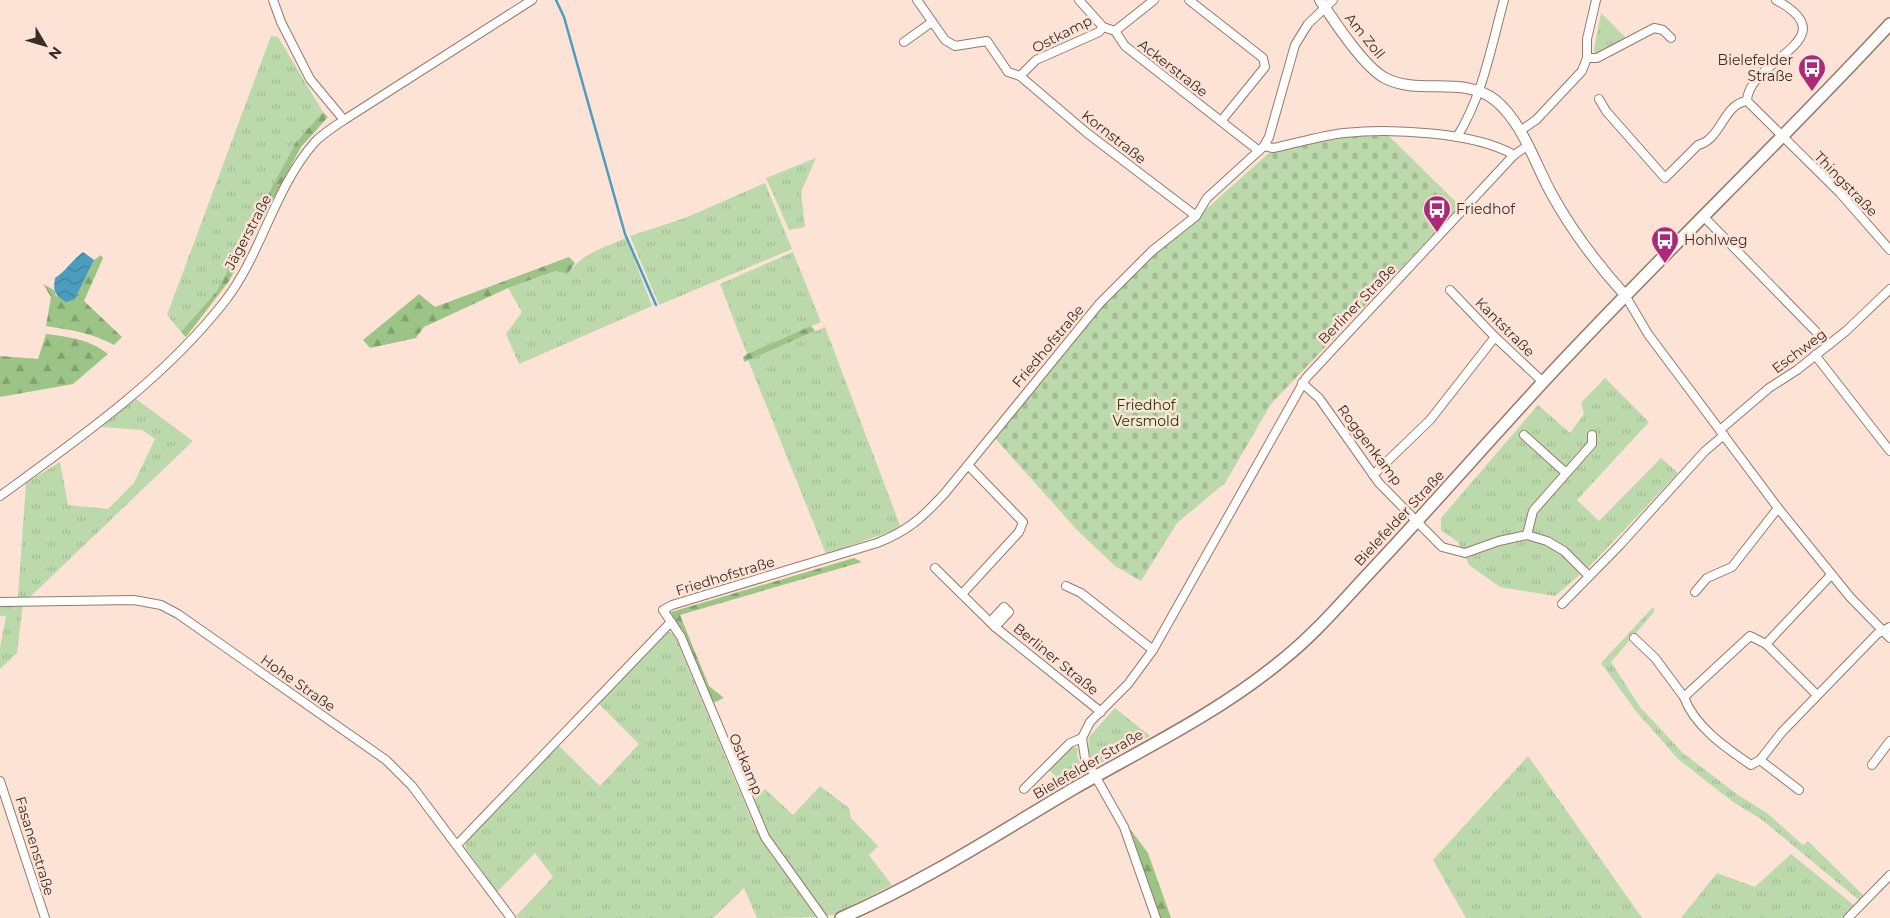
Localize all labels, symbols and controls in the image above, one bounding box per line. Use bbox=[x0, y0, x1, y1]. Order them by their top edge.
street label: Am Zoll bbox=[1341, 9, 1389, 63]
street label: Ostkamp bbox=[1029, 11, 1095, 57]
north arrow bbox=[20, 20, 70, 70]
street label: Ackerstraße bbox=[1135, 35, 1211, 101]
text: N bbox=[45, 43, 66, 63]
place label: Bielefelder Straße bbox=[1718, 51, 1793, 85]
bus stop icon: Bielefelder Straße bbox=[1797, 53, 1827, 92]
street label: Kornstraße bbox=[1078, 106, 1150, 168]
street label: Thingstraße bbox=[1810, 148, 1882, 220]
street label: Jägerstraße bbox=[220, 191, 275, 274]
bus stop icon: Friedhof bbox=[1422, 194, 1452, 233]
place label: Friedhof bbox=[1456, 200, 1516, 218]
bus stop icon: Hohlweg bbox=[1650, 225, 1680, 264]
place label: Hohlweg bbox=[1684, 231, 1748, 249]
street label: Berliner Straße bbox=[1314, 260, 1400, 348]
street label: Kantstraße bbox=[1471, 293, 1539, 361]
street label: Friedhofstraße bbox=[1008, 301, 1088, 391]
street label: Eschweg bbox=[1768, 325, 1830, 377]
park label: Friedhof Versmold bbox=[1113, 396, 1179, 430]
street label: Roggenkamp bbox=[1334, 401, 1406, 489]
street label: Bielefelder Straße bbox=[1350, 466, 1448, 570]
street label: Friedhofstraße bbox=[673, 552, 777, 600]
street label: Berliner Straße bbox=[1010, 619, 1102, 699]
street label: Hohe Straße bbox=[257, 651, 339, 715]
street label: Bielefelder Straße bbox=[1030, 725, 1146, 803]
street label: Ostkamp bbox=[725, 731, 767, 797]
street label: Fasanenstraße bbox=[11, 794, 59, 898]

